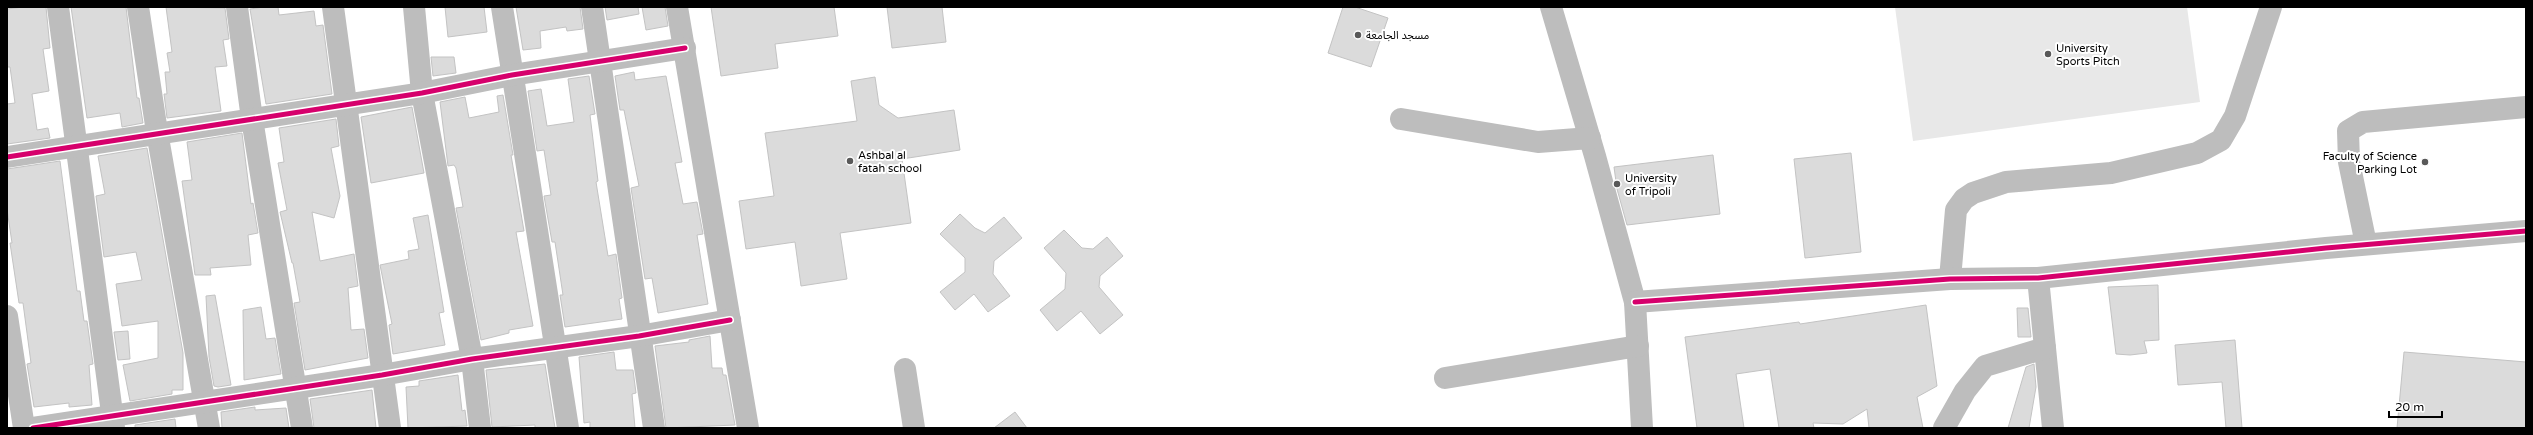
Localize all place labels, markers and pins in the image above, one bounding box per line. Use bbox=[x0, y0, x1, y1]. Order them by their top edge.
place label: مسجد الجامعة bbox=[1366, 29, 1430, 42]
marker: مسجد الجامعة bbox=[1353, 30, 1363, 40]
place label: University Sports Pitch bbox=[2056, 42, 2120, 68]
marker: University Sports Pitch bbox=[2043, 49, 2053, 59]
place label: Ashbal al fatah school bbox=[858, 149, 922, 175]
place label: Faculty of Science Parking Lot bbox=[2323, 150, 2417, 176]
marker: Ashbal al fatah school bbox=[845, 156, 855, 166]
marker: Faculty of Science Parking Lot bbox=[2420, 157, 2430, 167]
place label: University of Tripoli bbox=[1625, 172, 1677, 198]
marker: University of Tripoli bbox=[1612, 179, 1622, 189]

